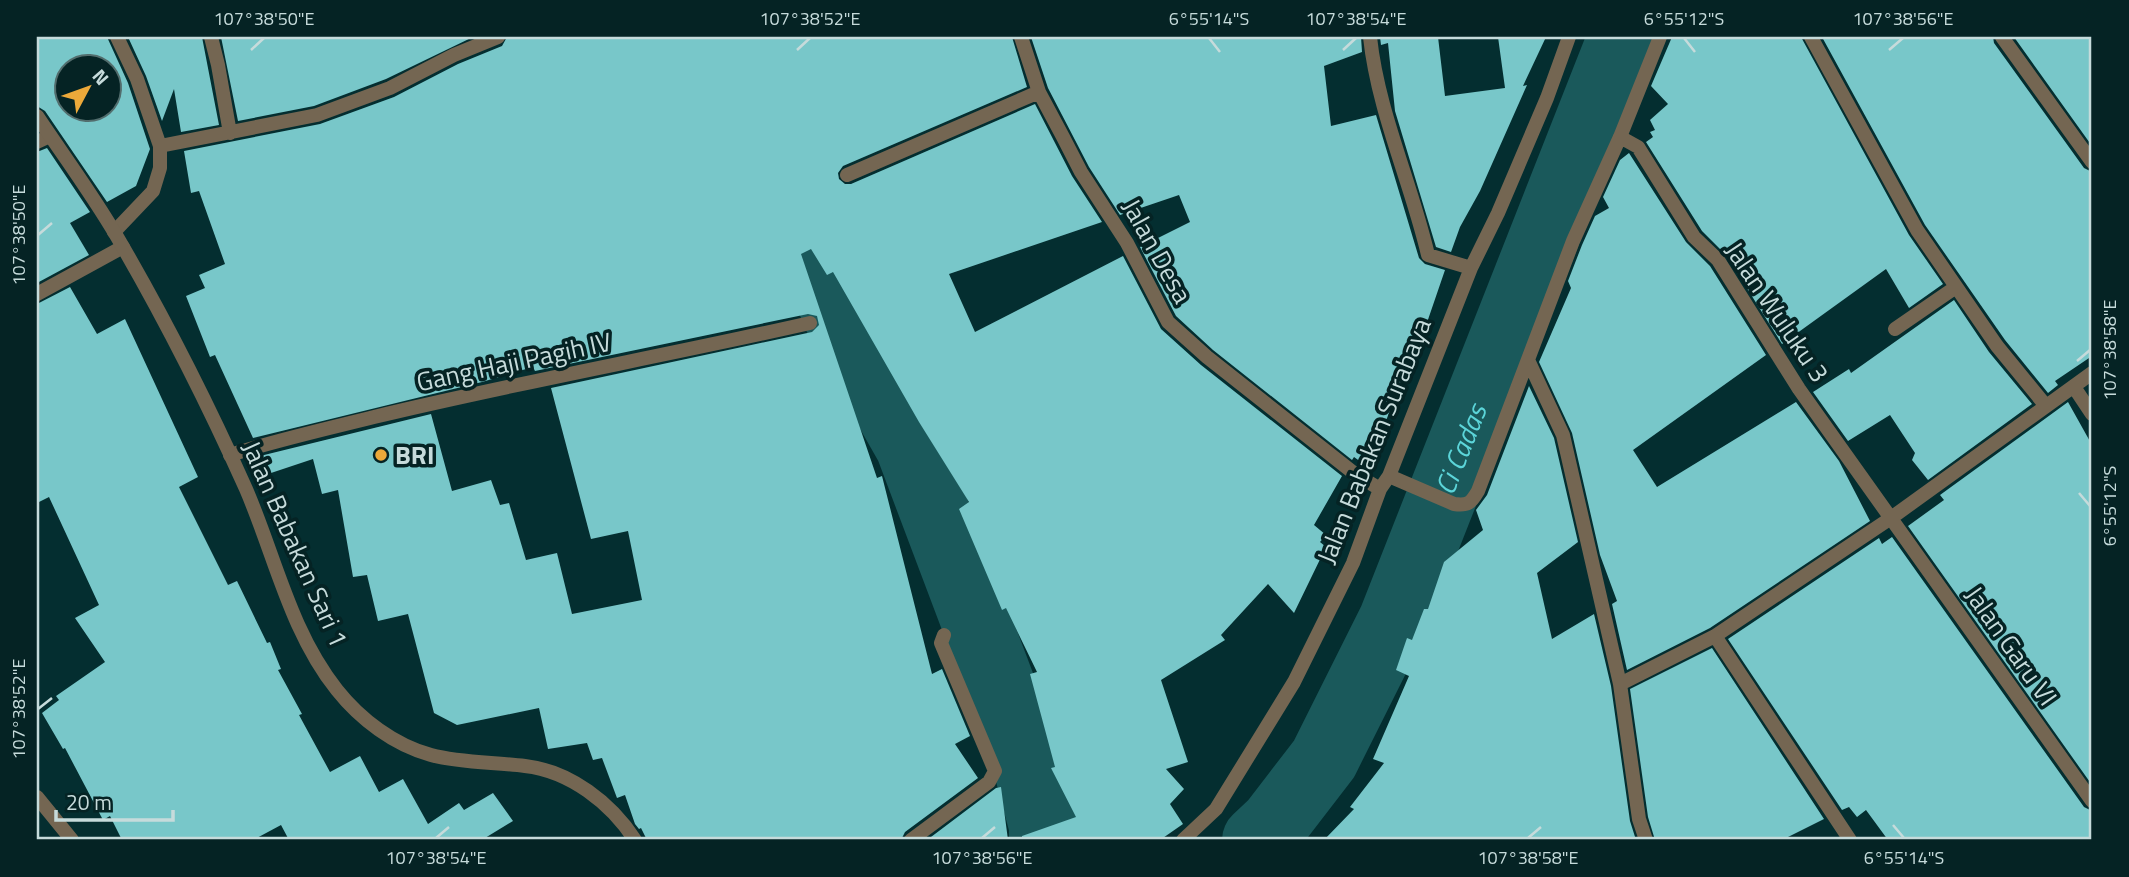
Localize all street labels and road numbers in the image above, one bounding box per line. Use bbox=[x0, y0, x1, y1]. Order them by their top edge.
street label: Jalan Desa bbox=[1113, 191, 1202, 310]
street label: Jalan Wuluku 3 bbox=[1716, 234, 1839, 390]
street label: Jalan Babakan Surabaya bbox=[1306, 312, 1441, 570]
street label: Gang Haji Pagih IV bbox=[413, 322, 615, 401]
street label: Jalan Babakan Sari 1 bbox=[232, 434, 358, 653]
street label: Jalan Garu VI bbox=[1956, 578, 2067, 714]

